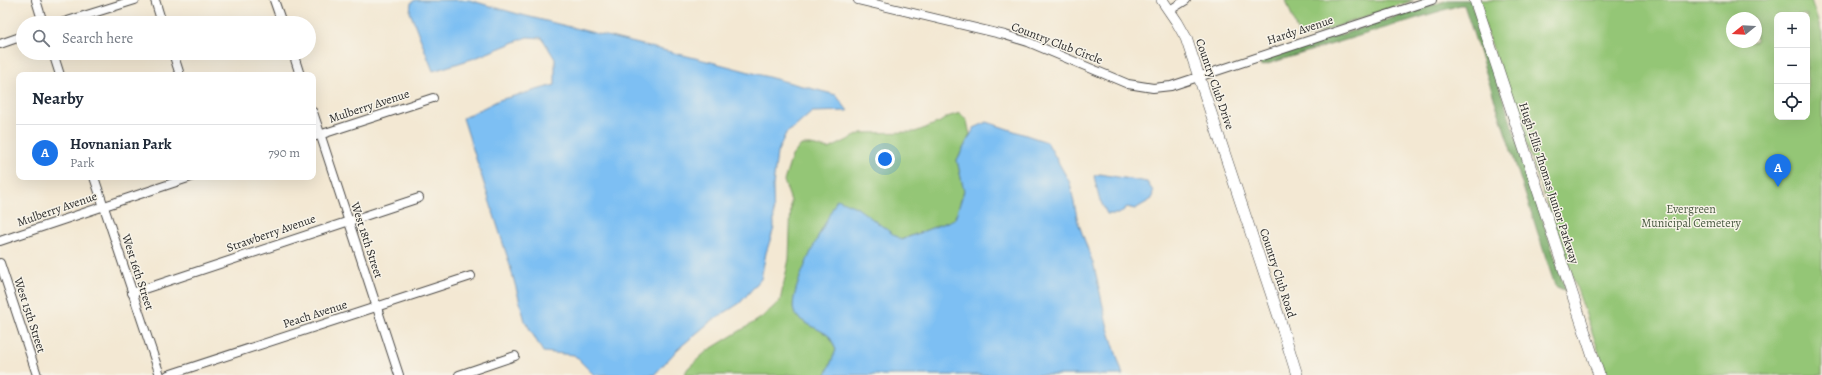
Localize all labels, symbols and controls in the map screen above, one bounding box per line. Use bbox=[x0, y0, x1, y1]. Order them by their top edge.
street label: Hardy Avenue bbox=[1265, 12, 1335, 48]
north arrow bbox=[1726, 12, 1762, 48]
map controls bbox=[1774, 12, 1810, 120]
button: + bbox=[1774, 12, 1810, 48]
search box bbox=[16, 16, 316, 60]
street label: Country Club Circle bbox=[1009, 18, 1105, 68]
icon: search bbox=[30, 27, 52, 49]
text: Search here bbox=[62, 28, 133, 48]
street label: Country Club Drive bbox=[1192, 36, 1238, 132]
button: − bbox=[1774, 48, 1810, 84]
button: locate bbox=[1774, 84, 1810, 120]
street label: Mulberry Avenue bbox=[327, 85, 411, 127]
text: Nearby bbox=[32, 87, 83, 110]
street label: Hugh Ellis Thomas Junior Parkway bbox=[1515, 100, 1583, 266]
text: Hovnanian Park bbox=[70, 134, 172, 154]
text: A bbox=[41, 144, 49, 161]
text: 790 m bbox=[268, 144, 300, 161]
your location bbox=[875, 149, 895, 169]
text: Park bbox=[70, 154, 94, 171]
pin: A bbox=[1765, 154, 1791, 187]
street label: Mulberry Avenue bbox=[15, 188, 99, 230]
street label: West 18th Street bbox=[347, 199, 387, 280]
park label: Evergreen Municipal Cemetery bbox=[1641, 201, 1741, 231]
street label: Strawberry Avenue bbox=[224, 210, 318, 256]
street label: Country Club Road bbox=[1256, 226, 1300, 320]
street label: West 16th Street bbox=[118, 231, 158, 312]
street label: West 15th Street bbox=[10, 274, 50, 355]
street label: Peach Avenue bbox=[281, 296, 349, 332]

